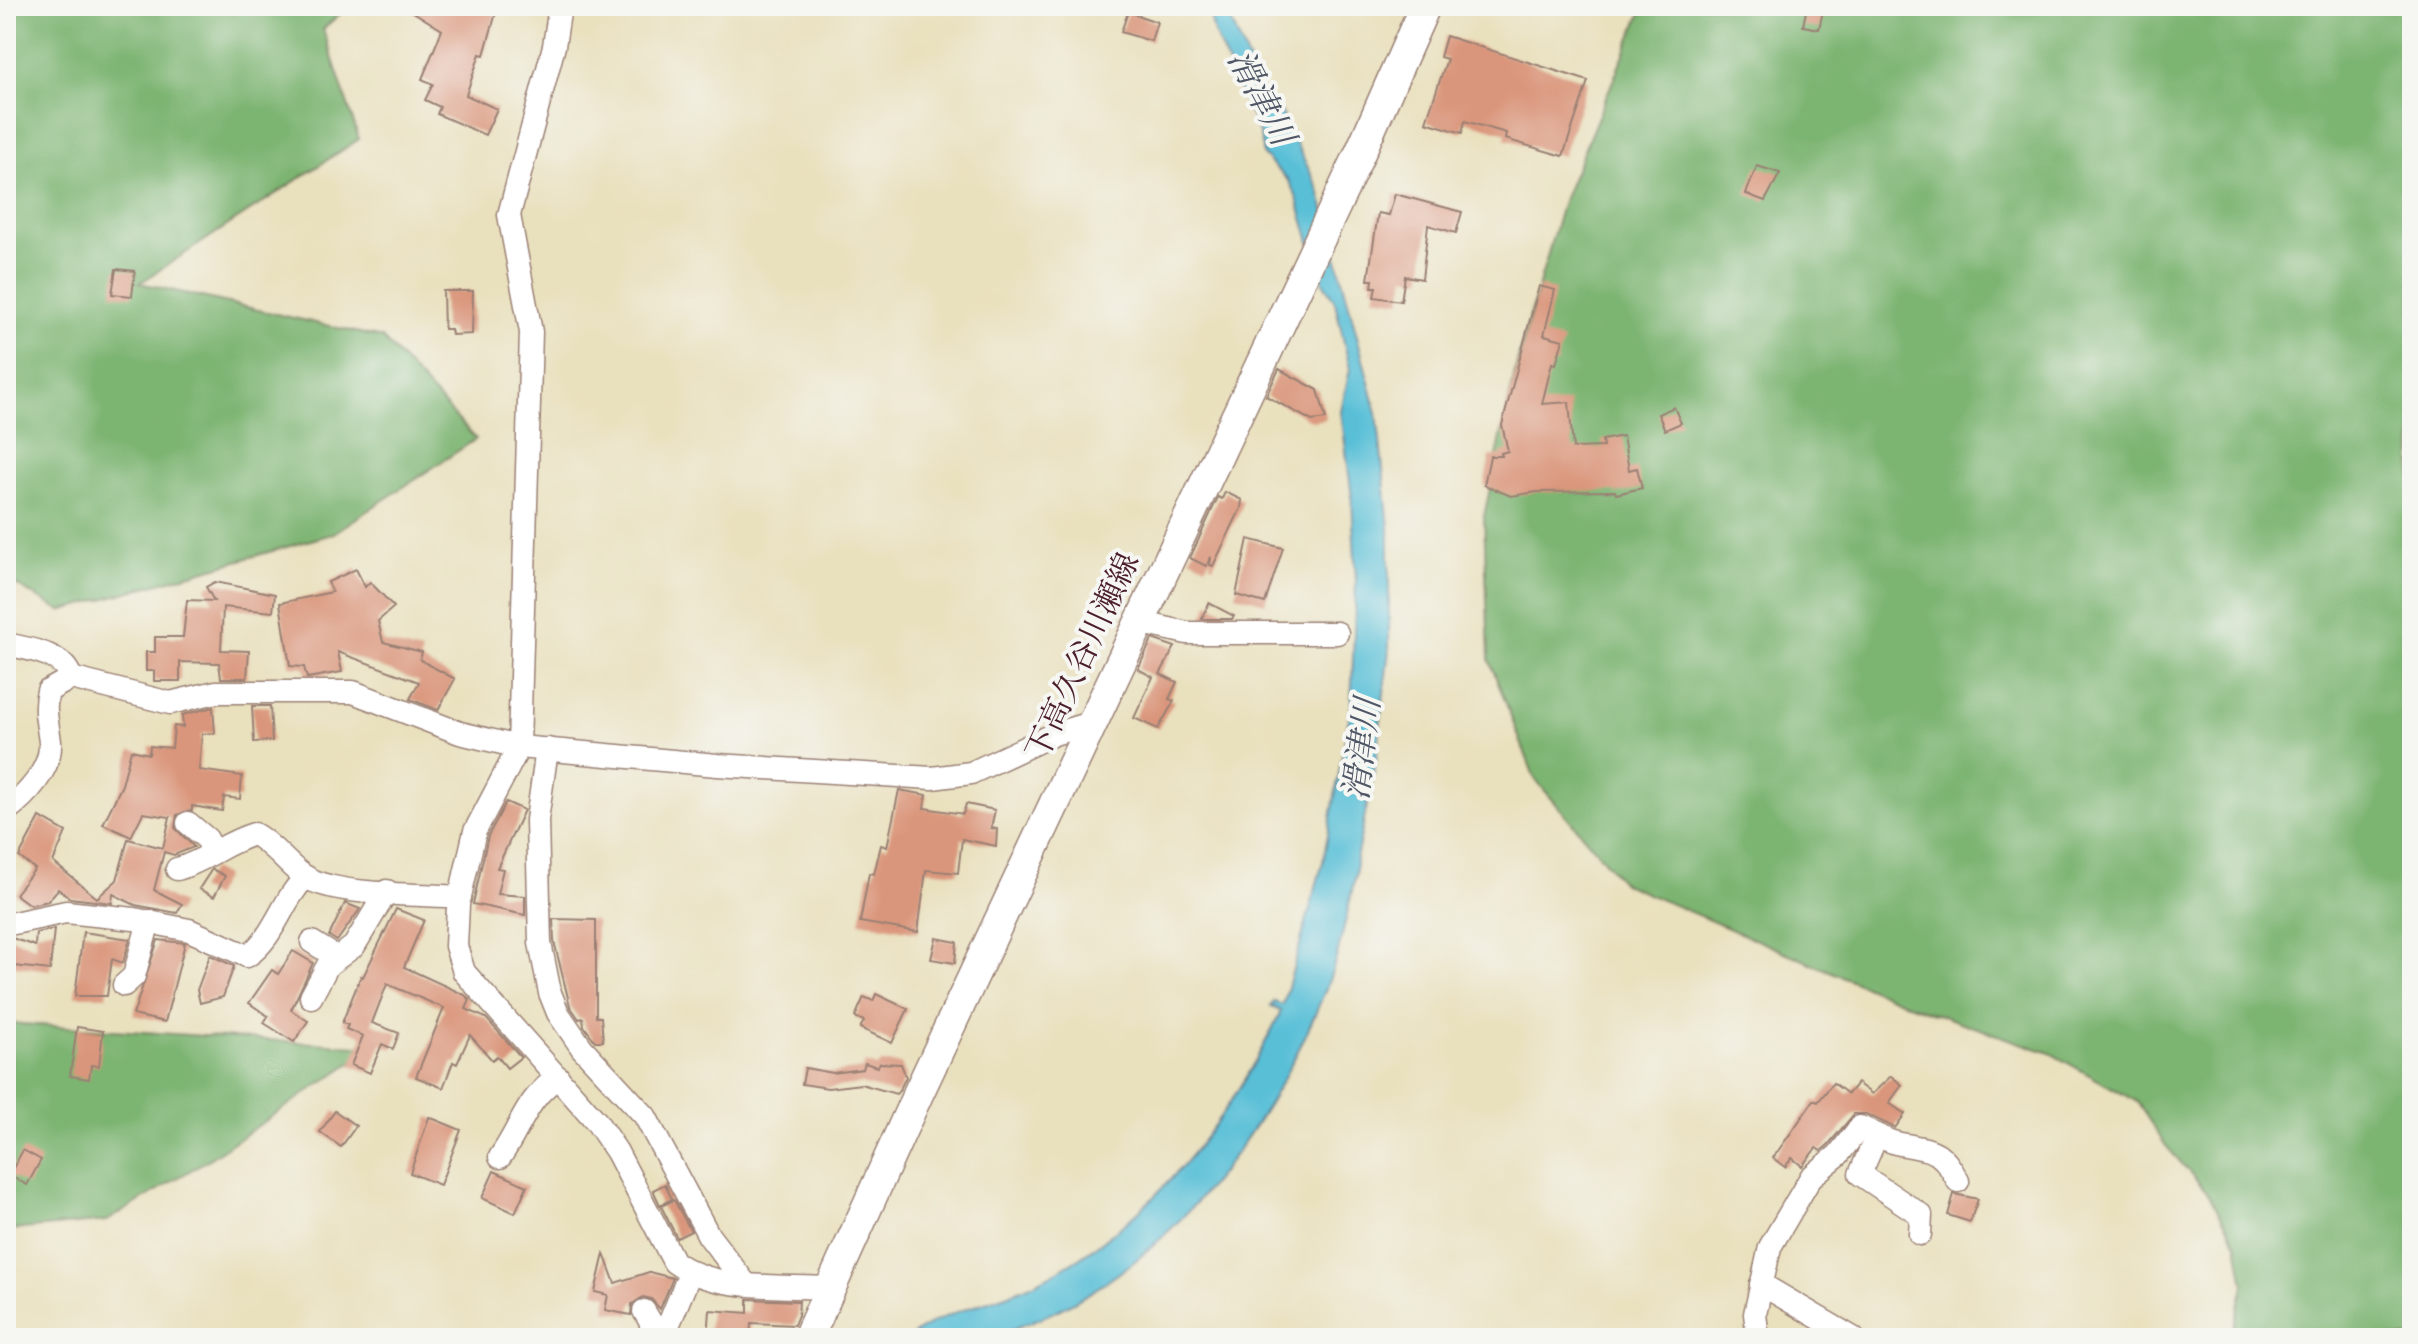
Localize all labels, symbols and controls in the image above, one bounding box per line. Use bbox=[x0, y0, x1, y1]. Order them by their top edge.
water label: 滑津川 bbox=[1219, 42, 1307, 156]
street label: 下高久谷川瀬線 bbox=[1016, 546, 1148, 766]
water label: 滑津川 bbox=[1333, 692, 1390, 802]

